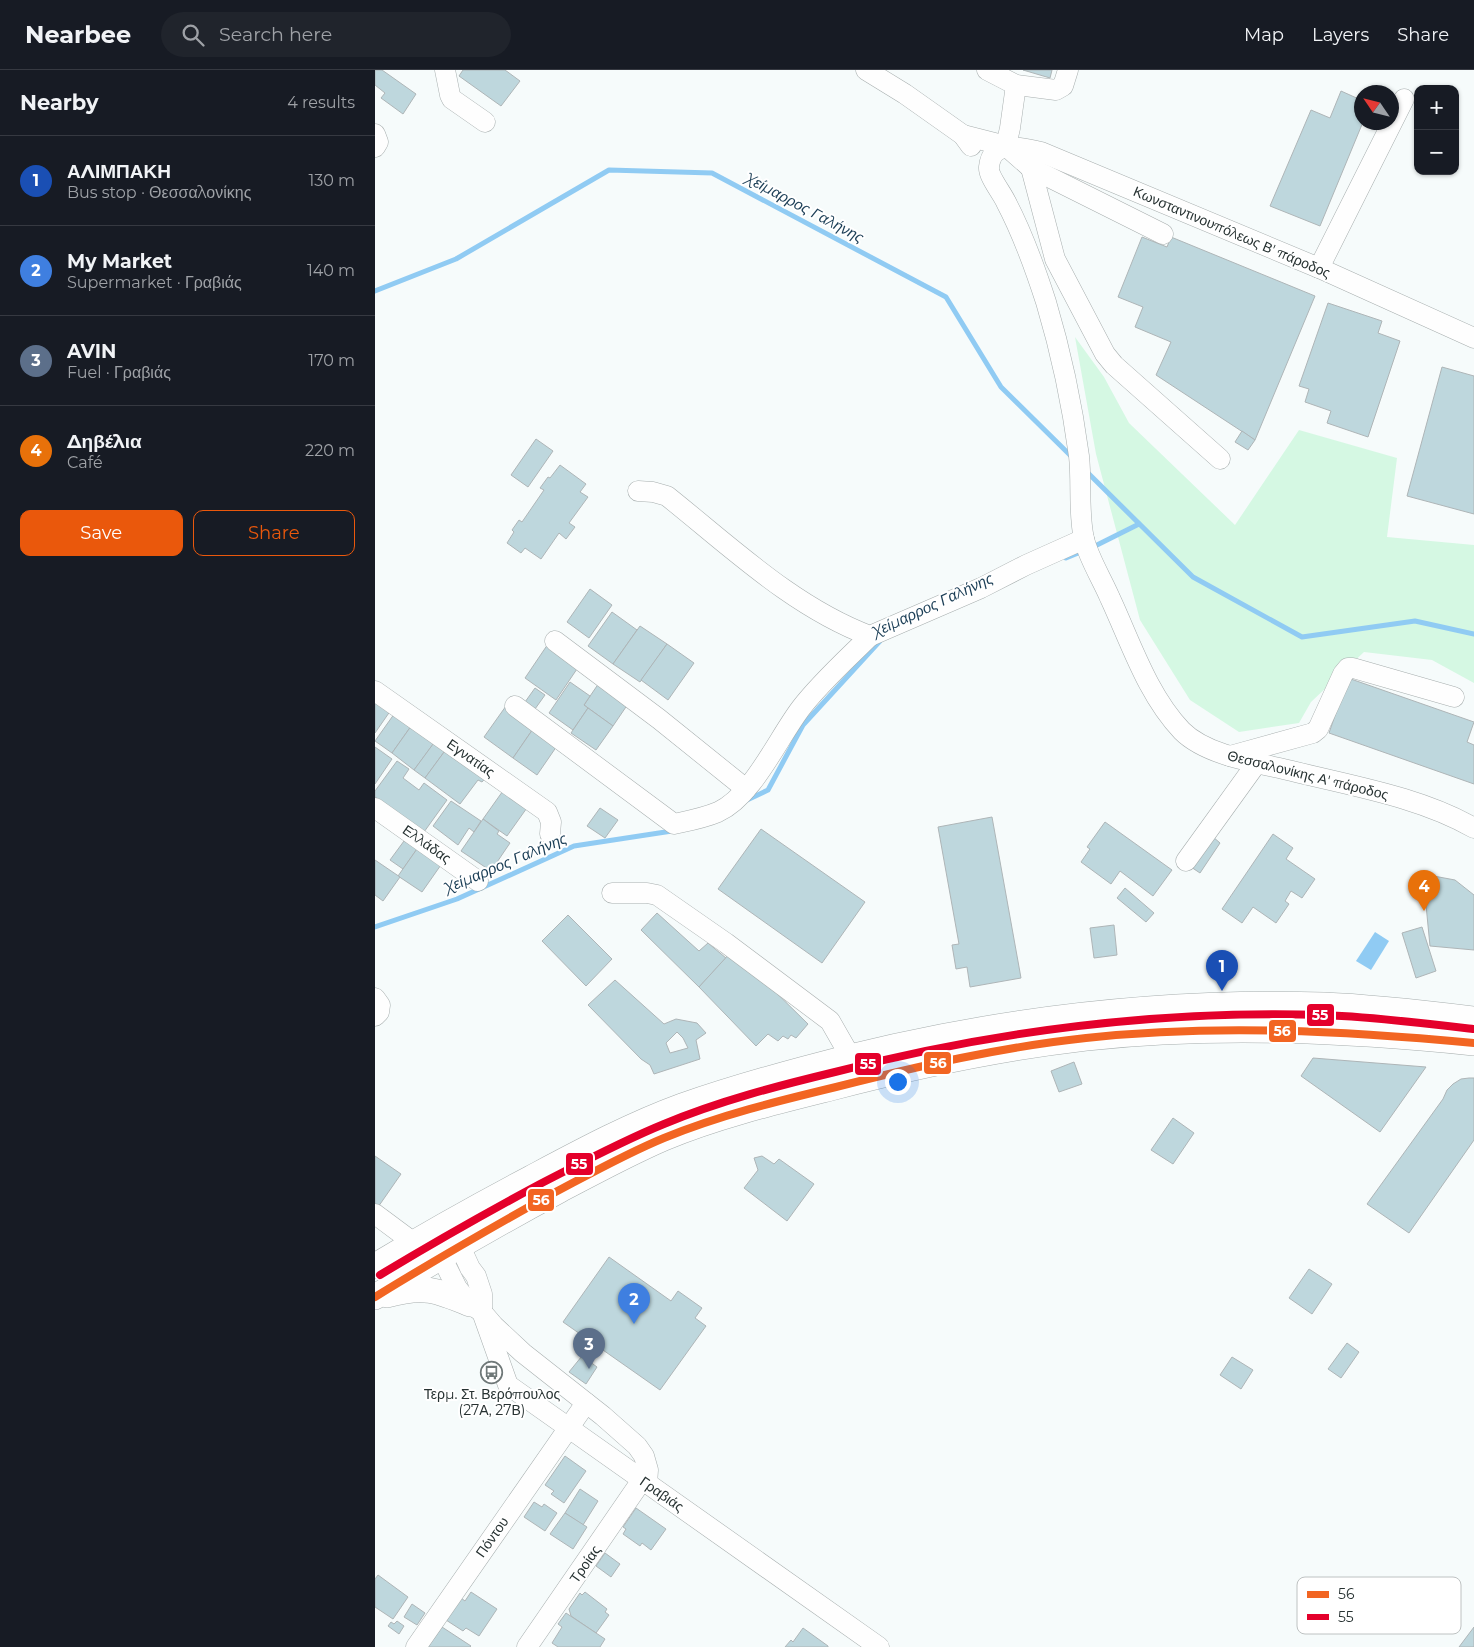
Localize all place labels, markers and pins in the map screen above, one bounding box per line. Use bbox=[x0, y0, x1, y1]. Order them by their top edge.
pin: 4 bbox=[1408, 870, 1440, 911]
pin: 1 bbox=[1206, 950, 1238, 991]
pin: 2 bbox=[618, 1283, 650, 1324]
pin: 3 bbox=[573, 1328, 605, 1369]
bus stop icon: Τερμ. Στ. Βερόπουλος (27Α, 27Β) bbox=[480, 1360, 504, 1384]
place label: Τερμ. Στ. Βερόπουλος (27Α, 27Β) bbox=[424, 1385, 561, 1419]

